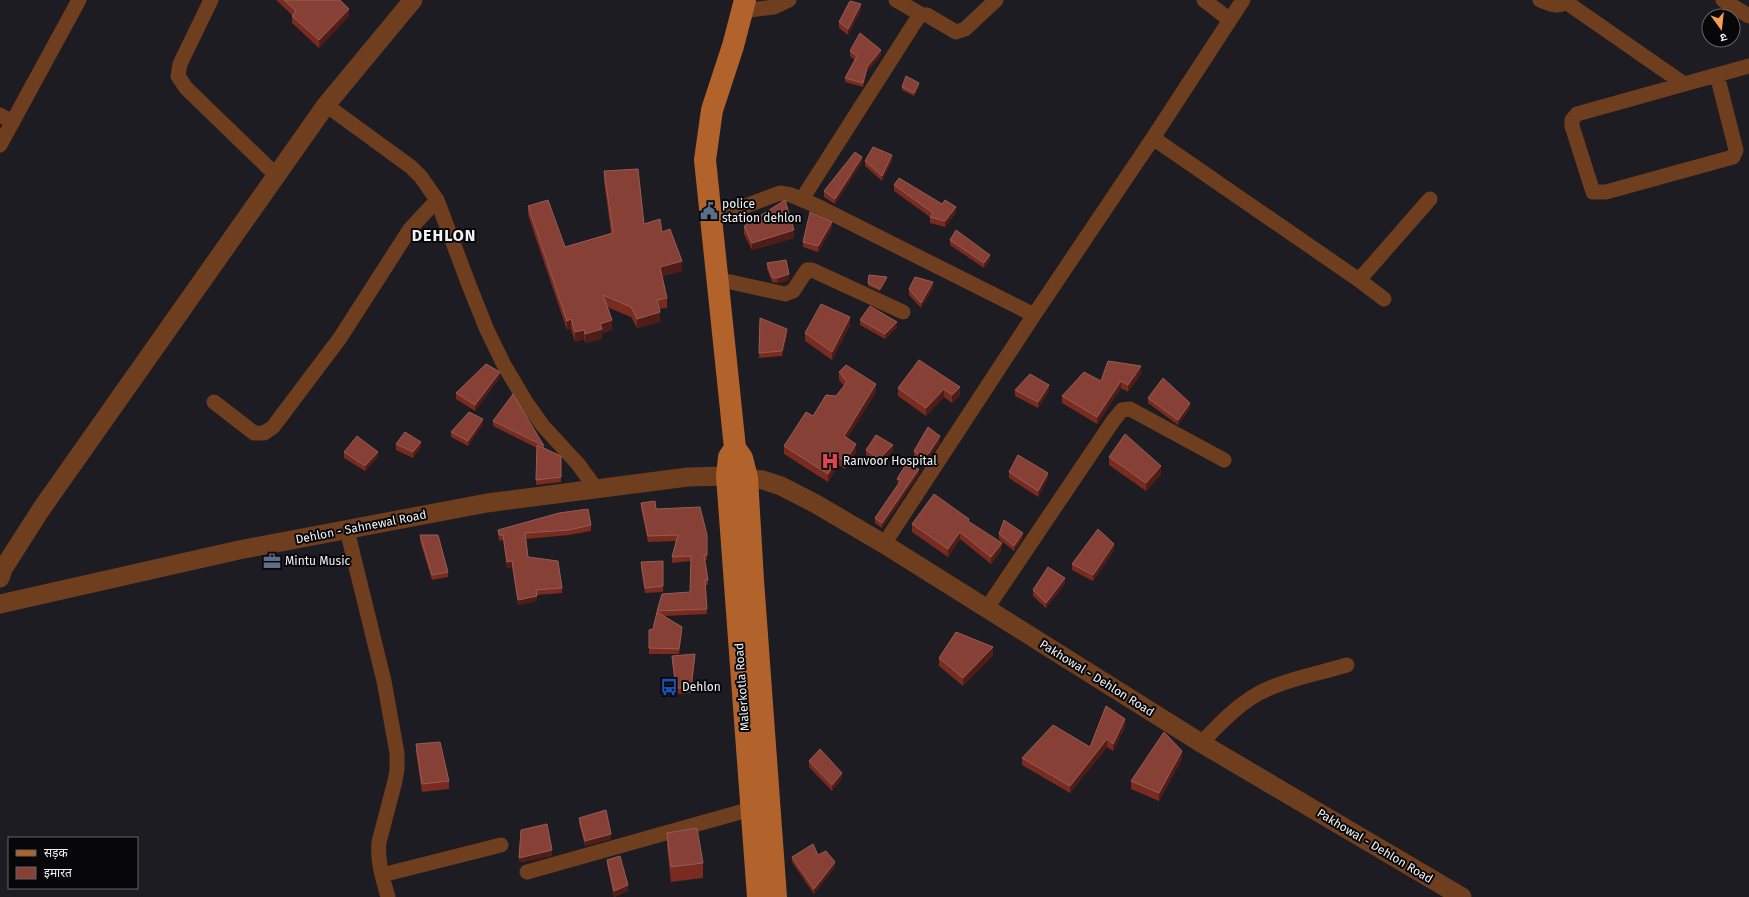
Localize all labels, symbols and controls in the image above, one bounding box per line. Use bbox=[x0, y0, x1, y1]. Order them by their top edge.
north arrow bbox=[1701, 8, 1741, 48]
text: उ bbox=[1718, 30, 1728, 44]
place label: police station dehlon bbox=[722, 197, 802, 225]
public building icon: police station dehlon bbox=[699, 201, 719, 221]
district label: DEHLON bbox=[412, 226, 476, 245]
hospital icon: Ranvoor Hospital bbox=[820, 451, 840, 471]
place label: Ranvoor Hospital bbox=[843, 454, 937, 468]
street label: Dehlon - Sahnewal Road bbox=[294, 507, 428, 547]
office icon: Mintu Music bbox=[262, 551, 282, 571]
place label: Mintu Music bbox=[285, 554, 351, 568]
street label: Pakhowal - Dehlon Road bbox=[1037, 637, 1157, 719]
street label: Malerkotla Road bbox=[732, 642, 752, 732]
bus stop icon: Dehlon bbox=[659, 677, 679, 697]
place label: Dehlon bbox=[682, 680, 721, 694]
street label: Pakhowal - Dehlon Road bbox=[1315, 806, 1435, 886]
legend bbox=[8, 837, 138, 889]
text: सड़क bbox=[44, 846, 69, 860]
text: इमारत bbox=[44, 866, 73, 880]

